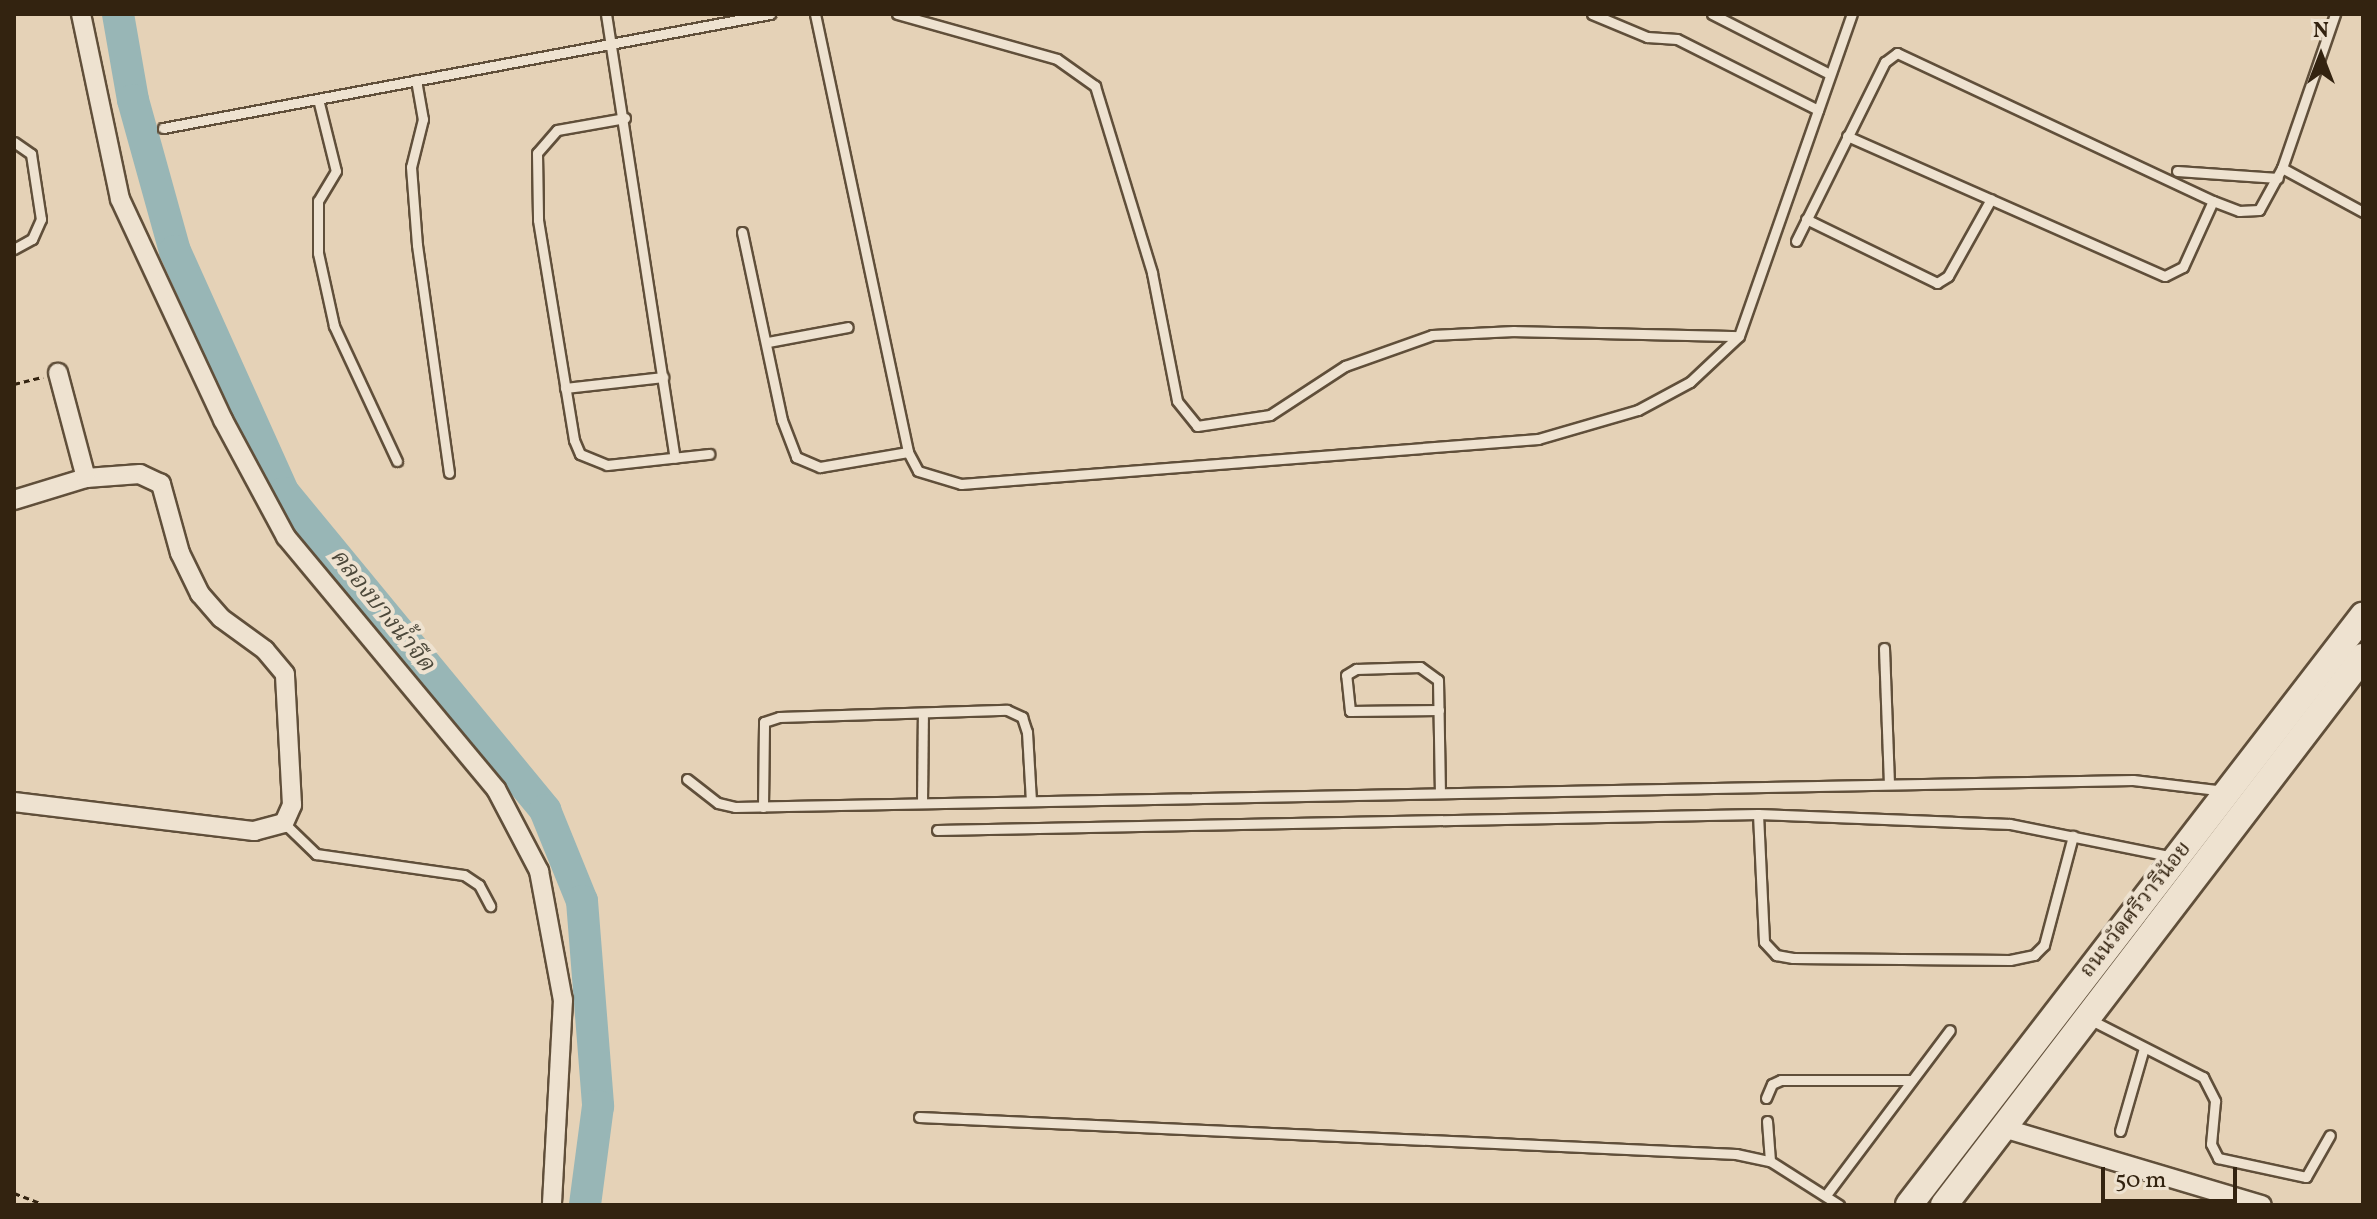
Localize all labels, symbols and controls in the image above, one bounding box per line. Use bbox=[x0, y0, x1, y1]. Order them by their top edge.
north arrow bbox=[2281, 16, 2361, 96]
text: N bbox=[2313, 16, 2329, 47]
water label: คลองบางน้ำจืด bbox=[323, 544, 439, 678]
street label: ถนนวัดศรีวารีน้อย bbox=[2075, 837, 2197, 983]
scale bar bbox=[2105, 1151, 2241, 1201]
text: 50 m bbox=[2115, 1164, 2167, 1198]

